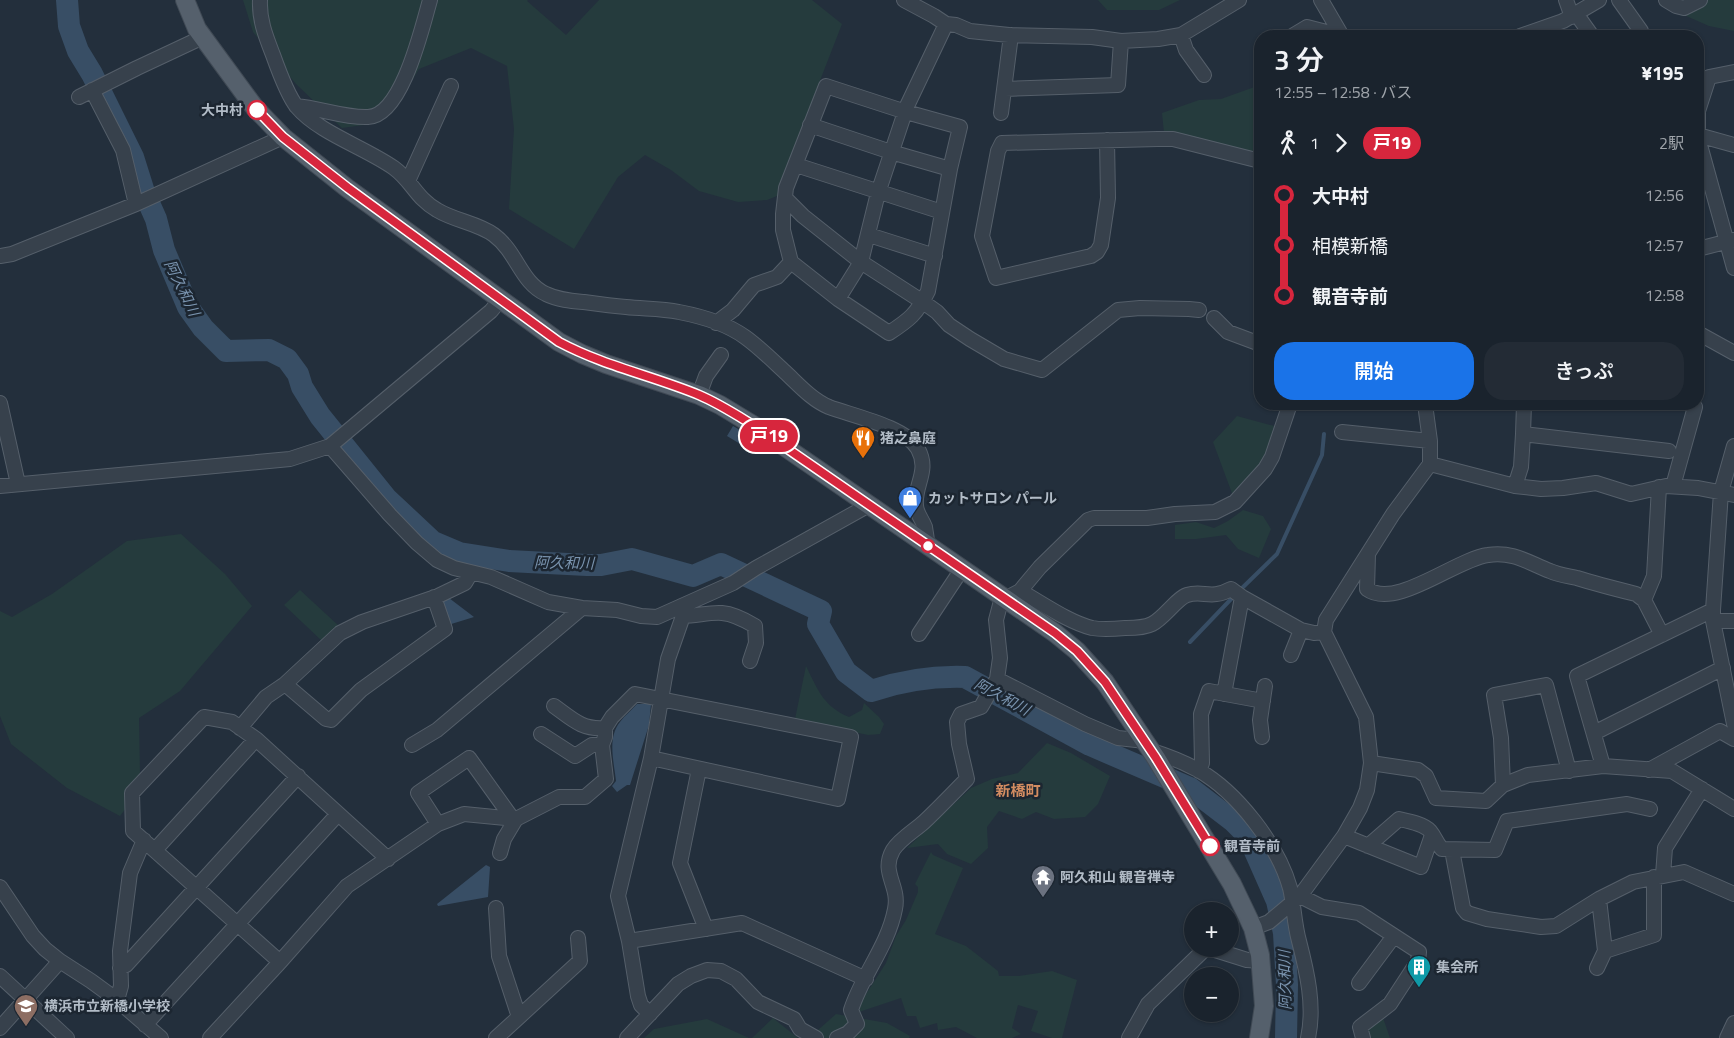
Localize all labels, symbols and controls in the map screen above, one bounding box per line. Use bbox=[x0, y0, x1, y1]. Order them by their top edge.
text: 3 分 bbox=[1274, 38, 1324, 81]
text: ¥195 bbox=[1641, 58, 1684, 87]
text: 12:55 – 12:58 · バス bbox=[1274, 80, 1412, 104]
place label: 大中村 bbox=[201, 99, 243, 120]
marker: 大中村 bbox=[247, 100, 267, 120]
icon: walk bbox=[1274, 129, 1302, 157]
icon: forward bbox=[1327, 129, 1355, 157]
text: 戸19 bbox=[1373, 129, 1411, 156]
text: 1 bbox=[1310, 131, 1319, 155]
text: 2駅 bbox=[1659, 131, 1684, 155]
text: 大中村 bbox=[1312, 181, 1369, 210]
text: 12:56 bbox=[1645, 183, 1684, 207]
text: 相模新橋 bbox=[1312, 231, 1388, 260]
text: 12:57 bbox=[1645, 233, 1684, 257]
water label: 阿久和川 bbox=[159, 256, 207, 322]
text: 観音寺前 bbox=[1312, 281, 1388, 310]
text: 12:58 bbox=[1645, 283, 1684, 307]
button: 開始 bbox=[1274, 342, 1474, 400]
button: きっぷ bbox=[1484, 342, 1684, 400]
line badge: 戸19 bbox=[740, 420, 798, 452]
text: 戸19 bbox=[750, 422, 788, 449]
restaurant icon: 猪之鼻庭 bbox=[850, 425, 876, 459]
place label: 猪之鼻庭 bbox=[880, 427, 936, 448]
shop icon: カットサロン パール bbox=[897, 485, 923, 519]
place label: カットサロン パール bbox=[928, 487, 1057, 508]
unlabelled marker bbox=[921, 539, 935, 553]
water label: 阿久和川 bbox=[534, 550, 596, 575]
water label: 阿久和川 bbox=[970, 672, 1036, 722]
district label: 新橋町 bbox=[995, 779, 1041, 802]
place label: 観音寺前 bbox=[1224, 835, 1280, 856]
marker: 観音寺前 bbox=[1200, 836, 1220, 856]
temple icon: 阿久和山 観音禅寺 bbox=[1030, 864, 1056, 898]
place label: 阿久和山 観音禅寺 bbox=[1060, 866, 1175, 887]
map controls bbox=[1184, 902, 1239, 1022]
button: + bbox=[1184, 902, 1239, 957]
water label: 阿久和川 bbox=[1272, 948, 1297, 1010]
building icon: 集会所 bbox=[1406, 954, 1432, 988]
place label: 集会所 bbox=[1436, 956, 1478, 977]
button: − bbox=[1184, 967, 1239, 1022]
school or university icon: 横浜市立新橋小学校 bbox=[13, 993, 39, 1027]
place label: 横浜市立新橋小学校 bbox=[44, 995, 170, 1016]

